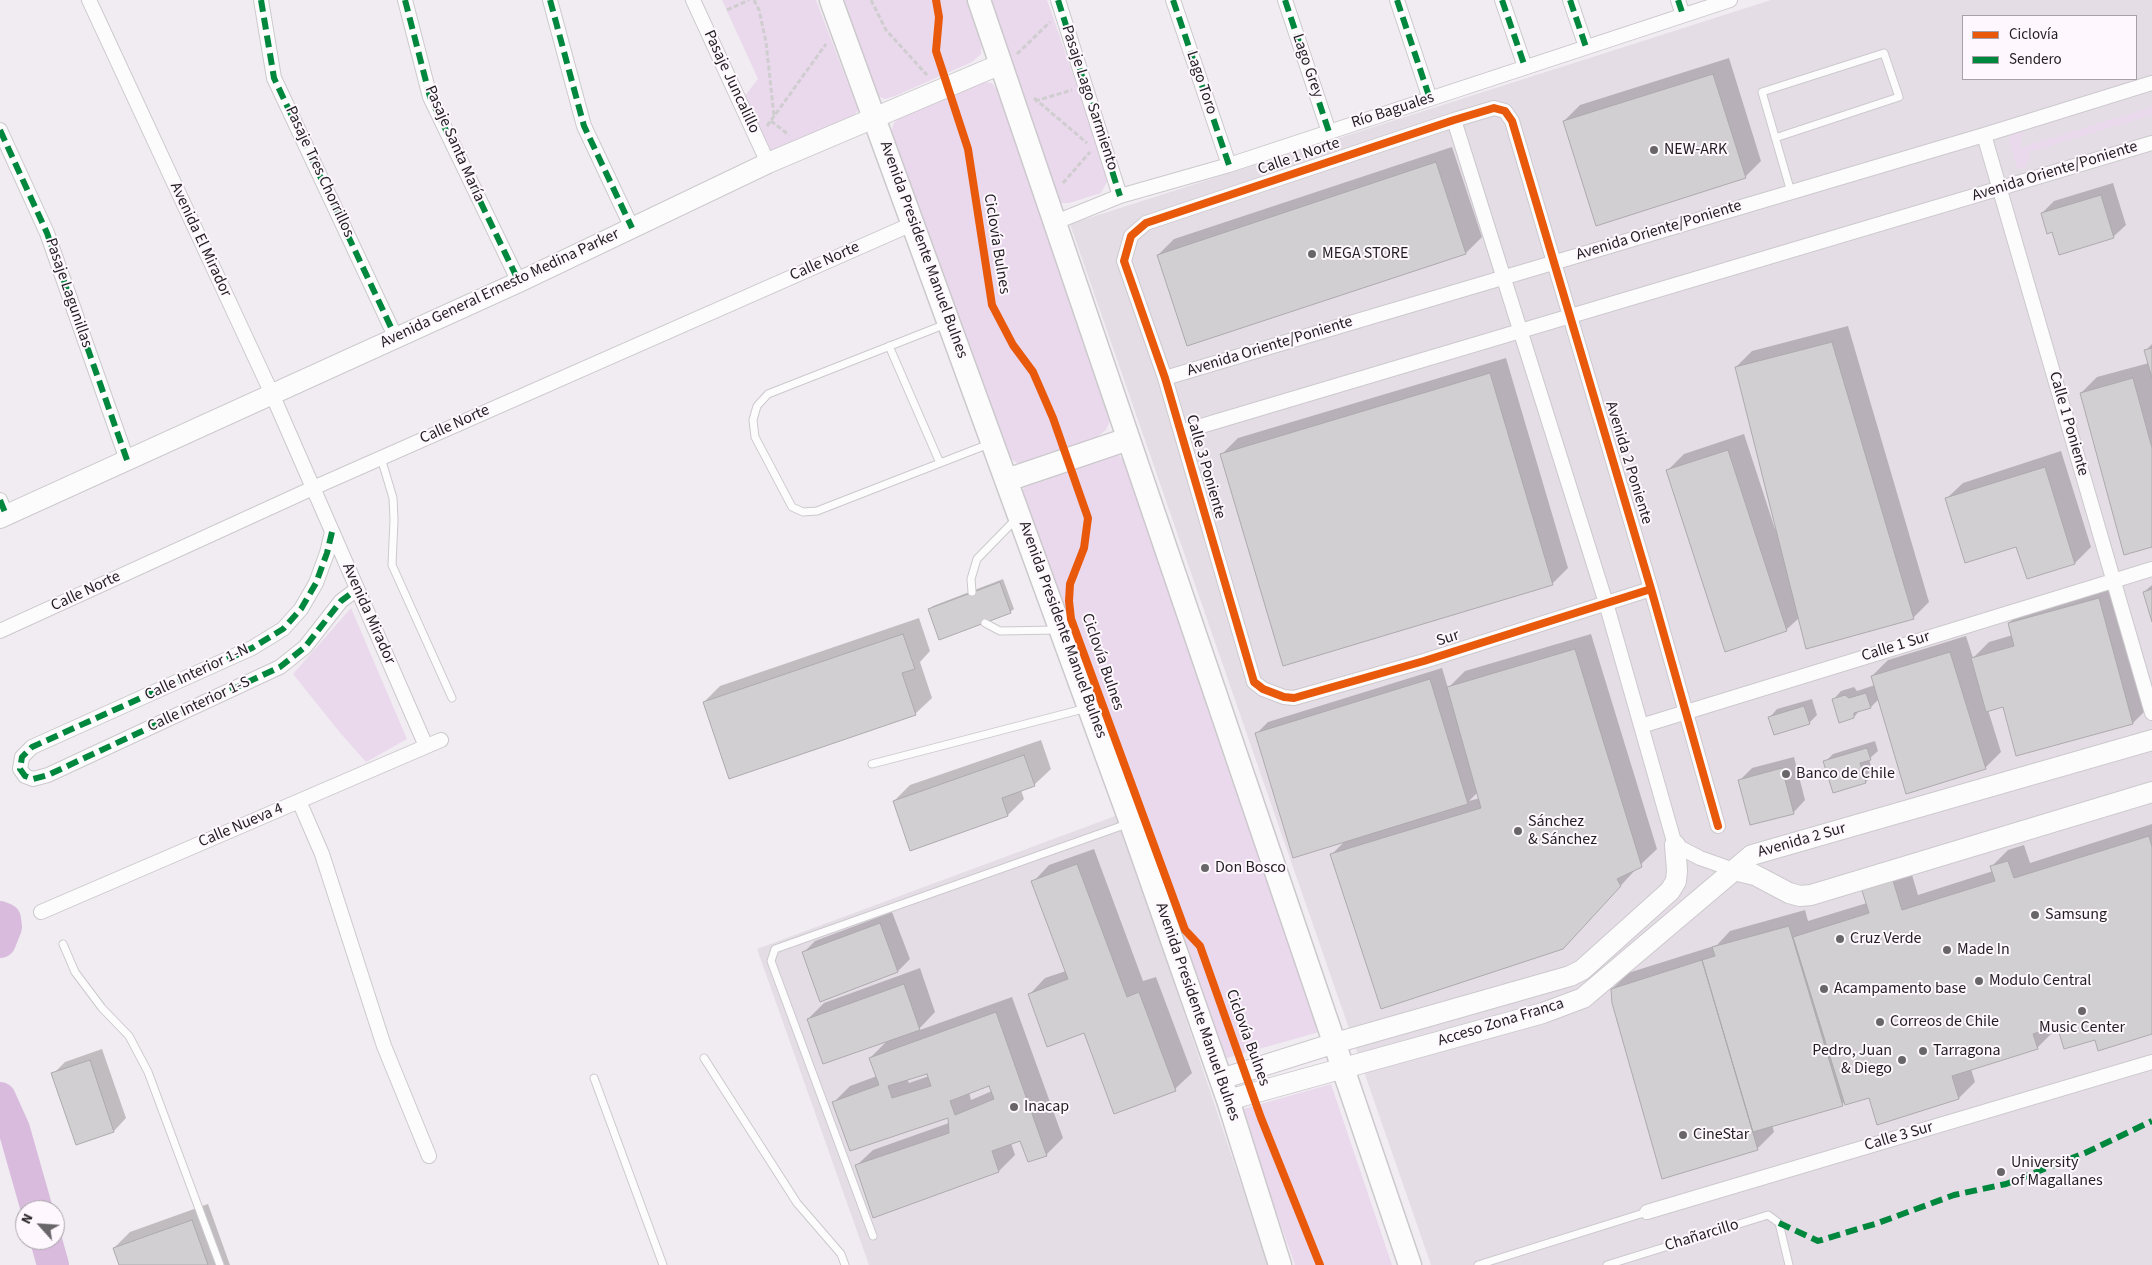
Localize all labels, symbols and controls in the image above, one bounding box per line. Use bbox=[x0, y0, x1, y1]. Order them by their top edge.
legend bbox=[1962, 15, 2137, 80]
street label: Pasaje Lago Sarmiento bbox=[1056, 23, 1122, 173]
text: Ciclovía bbox=[2009, 24, 2058, 45]
street label: Pasaje Juncalillo bbox=[699, 27, 763, 137]
street label: Lago Grey bbox=[1287, 32, 1327, 100]
street label: Lago Toro bbox=[1181, 49, 1221, 117]
text: Sendero bbox=[2009, 49, 2062, 70]
street label: Pasaje Santa María bbox=[420, 83, 488, 205]
street label: Río Baguales bbox=[1349, 89, 1437, 133]
street label: Pasaje Tres Chorrillos bbox=[280, 103, 358, 241]
street label: Calle 1 Norte bbox=[1256, 134, 1342, 180]
street label: Avenida Oriente/Poniente bbox=[1970, 138, 2140, 206]
street label: Avenida Presidente Manuel Bulnes bbox=[875, 139, 971, 361]
place label: NEW-ARK bbox=[1664, 140, 1727, 160]
marker: NEW-ARK bbox=[1648, 144, 1660, 156]
street label: Avenida El Mirador bbox=[165, 180, 235, 300]
street label: Ciclovía Bulnes bbox=[979, 192, 1013, 296]
street label: Avenida Oriente/Poniente bbox=[1574, 197, 1744, 265]
street label: Avenida General Ernesto Medina Parker bbox=[377, 225, 623, 353]
street label: Pasaje Lagunillas bbox=[40, 236, 96, 350]
street label: Calle Norte bbox=[787, 238, 863, 286]
place label: MEGA STORE bbox=[1322, 244, 1408, 264]
marker: MEGA STORE bbox=[1306, 248, 1318, 260]
street label: Avenida Oriente/Poniente bbox=[1185, 313, 1355, 381]
street label: Calle 1 Poniente bbox=[2044, 370, 2092, 478]
street label: Avenida 2 Poniente bbox=[1600, 399, 1656, 527]
street label: Calle Norte bbox=[417, 401, 493, 449]
street label: Calle 3 Poniente bbox=[1181, 413, 1229, 521]
street label: Avenida Presidente Manuel Bulnes bbox=[1014, 519, 1110, 741]
street label: Avenida Mirador bbox=[337, 560, 399, 668]
street label: Calle Norte bbox=[48, 568, 124, 616]
street label: Ciclovía Bulnes bbox=[1076, 611, 1128, 713]
street label: Sur bbox=[1434, 626, 1462, 652]
street label: Calle 1 Sur bbox=[1860, 628, 1932, 666]
street label: Calle Interior 1-N bbox=[142, 640, 252, 706]
street label: Calle Interior 1-S bbox=[145, 673, 253, 737]
place label: Banco de Chile bbox=[1796, 764, 1895, 784]
marker: Banco de Chile bbox=[1780, 768, 1792, 780]
street label: Calle Nueva 4 bbox=[196, 800, 286, 852]
place label: Sánchez & Sánchez bbox=[1528, 812, 1597, 850]
street label: Avenida 2 Sur bbox=[1756, 819, 1848, 863]
marker: Sánchez & Sánchez bbox=[1512, 825, 1524, 837]
place label: Don Bosco bbox=[1215, 858, 1286, 878]
marker: Don Bosco bbox=[1199, 862, 1211, 874]
street label: Avenida Presidente Manuel Bulnes bbox=[1151, 900, 1243, 1124]
place label: Samsung bbox=[2045, 905, 2107, 925]
marker: Samsung bbox=[2029, 909, 2041, 921]
place label: Cruz Verde bbox=[1850, 929, 1922, 949]
marker: Cruz Verde bbox=[1834, 933, 1846, 945]
place label: Made In bbox=[1957, 940, 2010, 960]
marker: Made In bbox=[1941, 944, 1953, 956]
place label: Modulo Central bbox=[1989, 971, 2091, 991]
marker: Modulo Central bbox=[1973, 975, 1985, 987]
place label: Acampamento base bbox=[1834, 979, 1966, 999]
marker: Acampamento base bbox=[1818, 983, 1830, 995]
street label: Ciclovía Bulnes bbox=[1221, 987, 1273, 1089]
street label: Acceso Zona Franca bbox=[1436, 995, 1566, 1051]
marker: Music Center bbox=[2076, 1005, 2088, 1017]
place label: Correos de Chile bbox=[1890, 1012, 1999, 1032]
marker: Correos de Chile bbox=[1874, 1016, 1886, 1028]
place label: Music Center bbox=[2039, 1018, 2125, 1038]
place label: Pedro, Juan & Diego bbox=[1812, 1041, 1892, 1079]
place label: Tarragona bbox=[1933, 1041, 2001, 1061]
marker: Tarragona bbox=[1917, 1045, 1929, 1057]
marker: Pedro, Juan & Diego bbox=[1896, 1054, 1908, 1066]
place label: Inacap bbox=[1024, 1097, 1069, 1117]
marker: Inacap bbox=[1008, 1101, 1020, 1113]
street label: Calle 3 Sur bbox=[1862, 1118, 1936, 1156]
place label: CineStar bbox=[1693, 1125, 1749, 1145]
marker: CineStar bbox=[1677, 1129, 1689, 1141]
place label: University of Magallanes bbox=[2011, 1153, 2103, 1191]
marker: University of Magallanes bbox=[1995, 1166, 2007, 1178]
north arrow bbox=[15, 1200, 65, 1250]
text: N bbox=[16, 1210, 38, 1227]
street label: Chañarcillo bbox=[1663, 1216, 1741, 1256]

